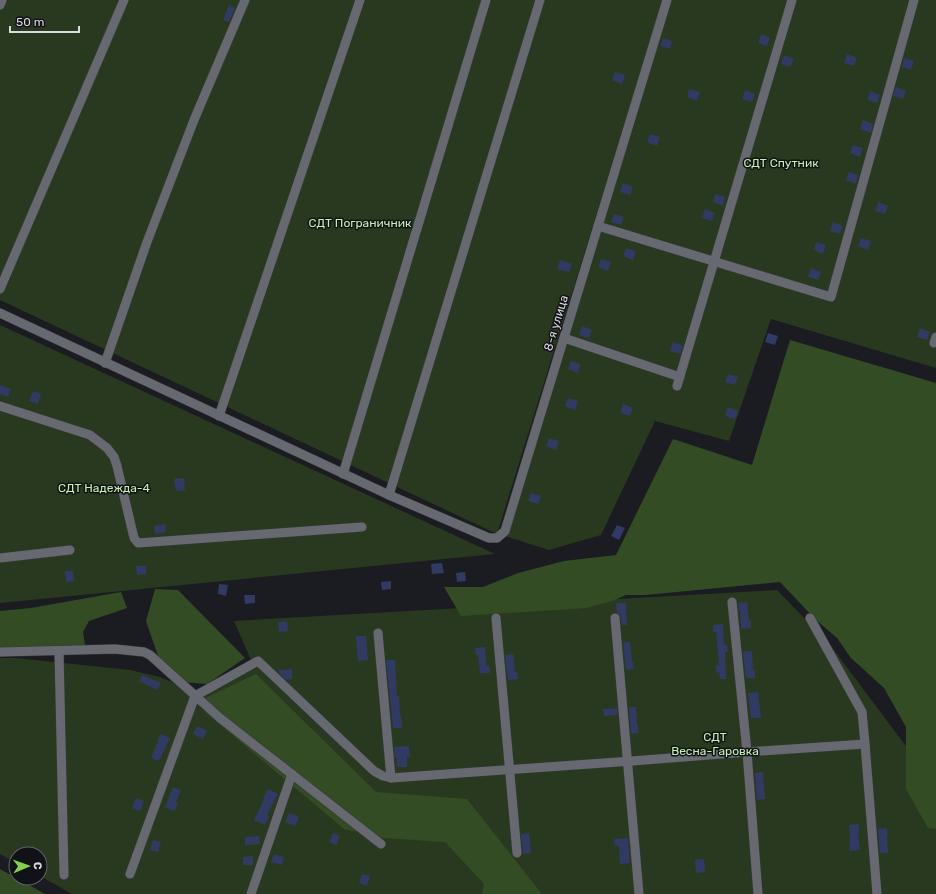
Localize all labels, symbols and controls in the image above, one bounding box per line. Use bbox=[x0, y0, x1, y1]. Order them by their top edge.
scale bar bbox=[10, 8, 79, 34]
text: 50 m bbox=[16, 15, 44, 29]
park label: СДТ Спутник bbox=[743, 156, 819, 170]
park label: СДТ Пограничник bbox=[308, 216, 412, 230]
street label: 8-я улица bbox=[541, 293, 571, 353]
park label: СДТ Надежда-4 bbox=[58, 481, 151, 495]
park label: СДТ Весна-Гаровка bbox=[671, 730, 759, 758]
north arrow bbox=[8, 846, 48, 886]
text: С bbox=[31, 862, 44, 870]

